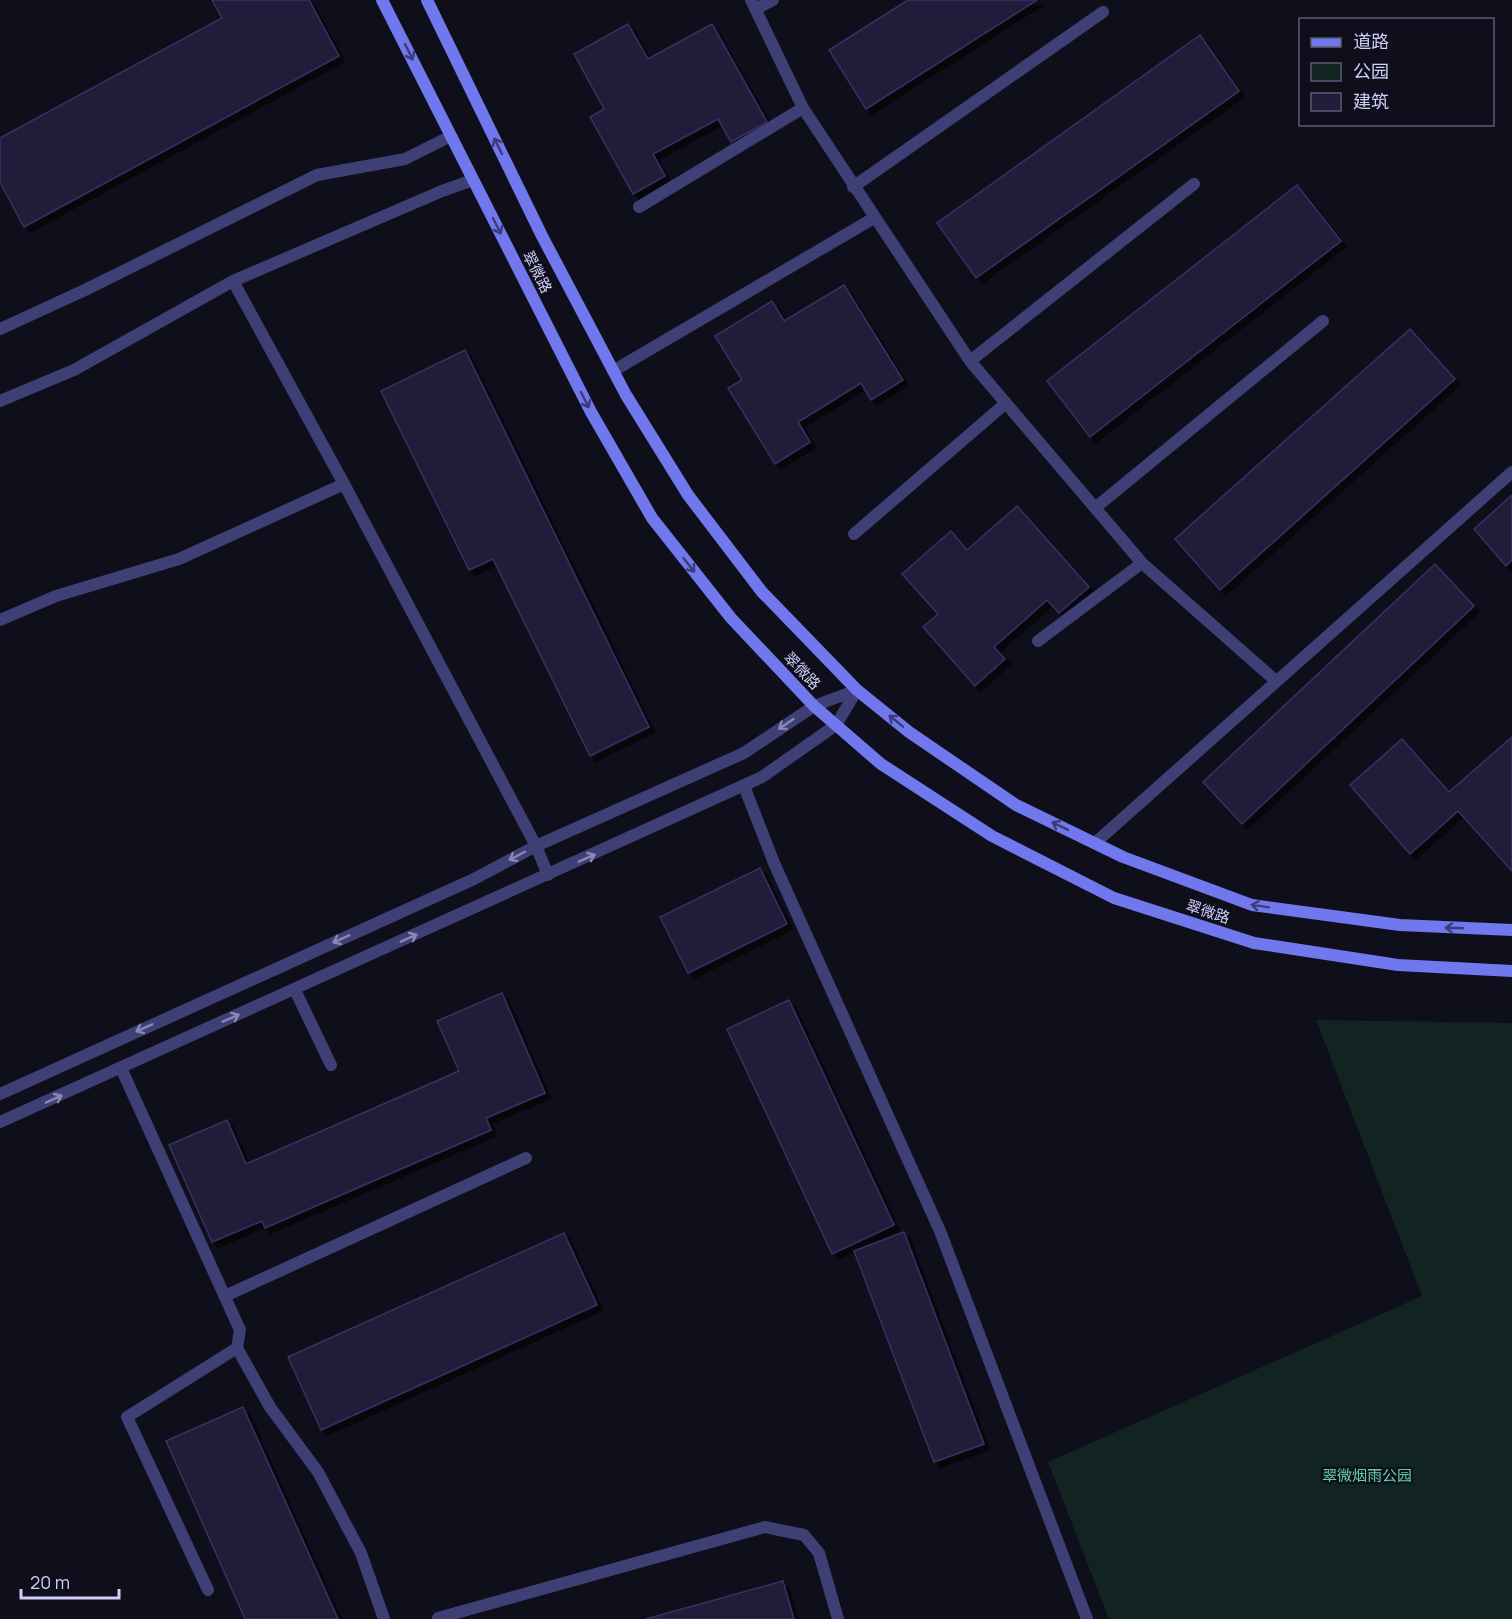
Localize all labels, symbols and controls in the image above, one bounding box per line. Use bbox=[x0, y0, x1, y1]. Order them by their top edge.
legend bbox=[1299, 18, 1494, 126]
text: 道路 bbox=[1353, 29, 1389, 53]
one-way arrow bbox=[403, 43, 415, 61]
text: 公园 bbox=[1353, 59, 1389, 83]
text: 建筑 bbox=[1353, 89, 1389, 113]
one-way arrow bbox=[492, 138, 504, 156]
one-way arrow bbox=[491, 217, 503, 234]
street label: 翠微路 bbox=[518, 247, 557, 297]
one-way arrow bbox=[579, 391, 591, 408]
one-way arrow bbox=[682, 556, 695, 572]
street label: 翠微路 bbox=[779, 647, 826, 694]
one-way arrow bbox=[888, 715, 904, 728]
one-way arrow bbox=[778, 718, 795, 731]
one-way arrow bbox=[1051, 819, 1069, 831]
one-way arrow bbox=[509, 851, 527, 862]
one-way arrow bbox=[577, 852, 595, 863]
street label: 翠微路 bbox=[1184, 895, 1233, 928]
one-way arrow bbox=[1251, 900, 1270, 911]
one-way arrow bbox=[1444, 922, 1464, 933]
one-way arrow bbox=[400, 932, 418, 944]
one-way arrow bbox=[333, 934, 351, 945]
one-way arrow bbox=[222, 1012, 240, 1024]
one-way arrow bbox=[136, 1023, 154, 1035]
one-way arrow bbox=[44, 1092, 62, 1104]
park label: 翠微烟雨公园 bbox=[1322, 1465, 1412, 1486]
scale bar bbox=[21, 1562, 118, 1600]
text: 20 m bbox=[30, 1570, 70, 1594]

